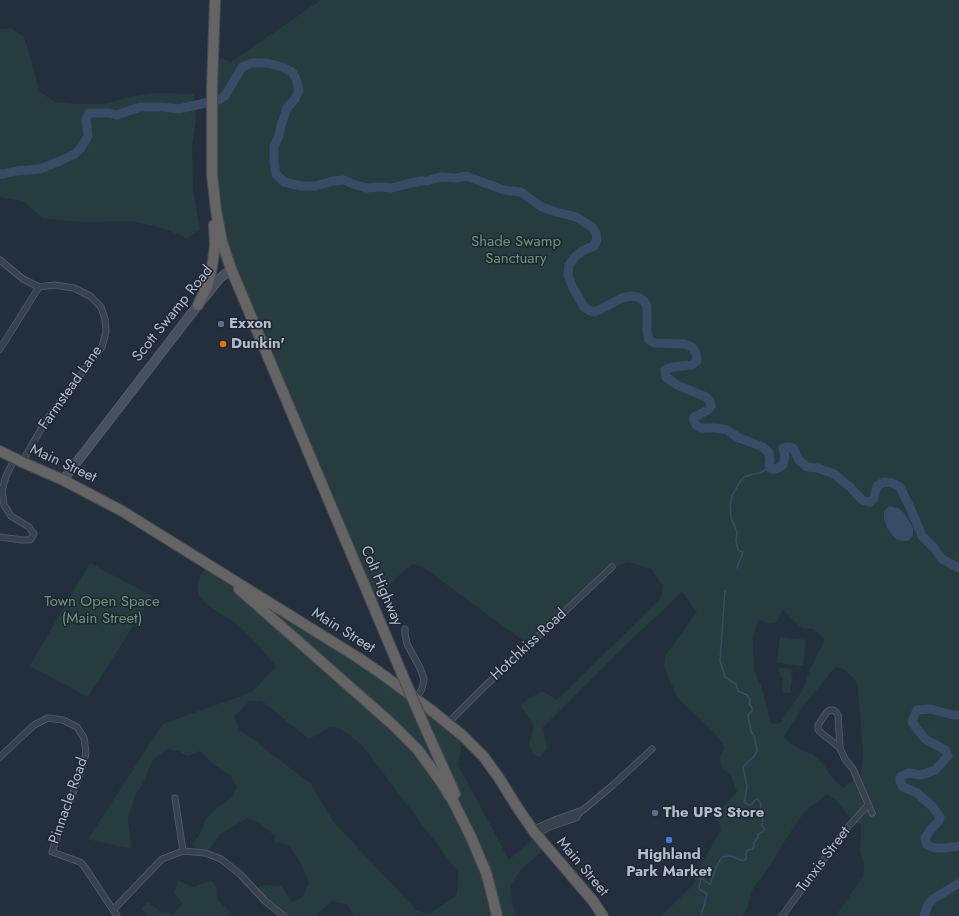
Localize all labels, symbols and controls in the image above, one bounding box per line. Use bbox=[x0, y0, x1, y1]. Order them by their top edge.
park label: Shade Swamp Sanctuary bbox=[471, 233, 561, 268]
street label: Scott Swamp Road bbox=[129, 262, 217, 366]
place label: Exxon bbox=[229, 315, 272, 333]
marker: Exxon bbox=[216, 319, 226, 329]
place label: Dunkin' bbox=[231, 335, 285, 353]
marker: Dunkin' bbox=[218, 339, 228, 349]
street label: Farmstead Lane bbox=[35, 343, 107, 433]
street label: Main Street bbox=[27, 441, 99, 487]
street label: Colt Highway bbox=[356, 543, 406, 629]
park label: Town Open Space (Main Street) bbox=[44, 593, 160, 628]
street label: Main Street bbox=[308, 604, 378, 658]
street label: Hotchkiss Road bbox=[487, 605, 571, 685]
street label: Pinnacle Road bbox=[46, 755, 92, 847]
place label: The UPS Store bbox=[663, 804, 764, 822]
marker: The UPS Store bbox=[650, 808, 660, 818]
street label: Tunxis Street bbox=[793, 823, 855, 897]
street label: Main Street bbox=[552, 834, 612, 900]
marker: Highland Park Market bbox=[664, 835, 674, 845]
place label: Highland Park Market bbox=[626, 846, 712, 881]

